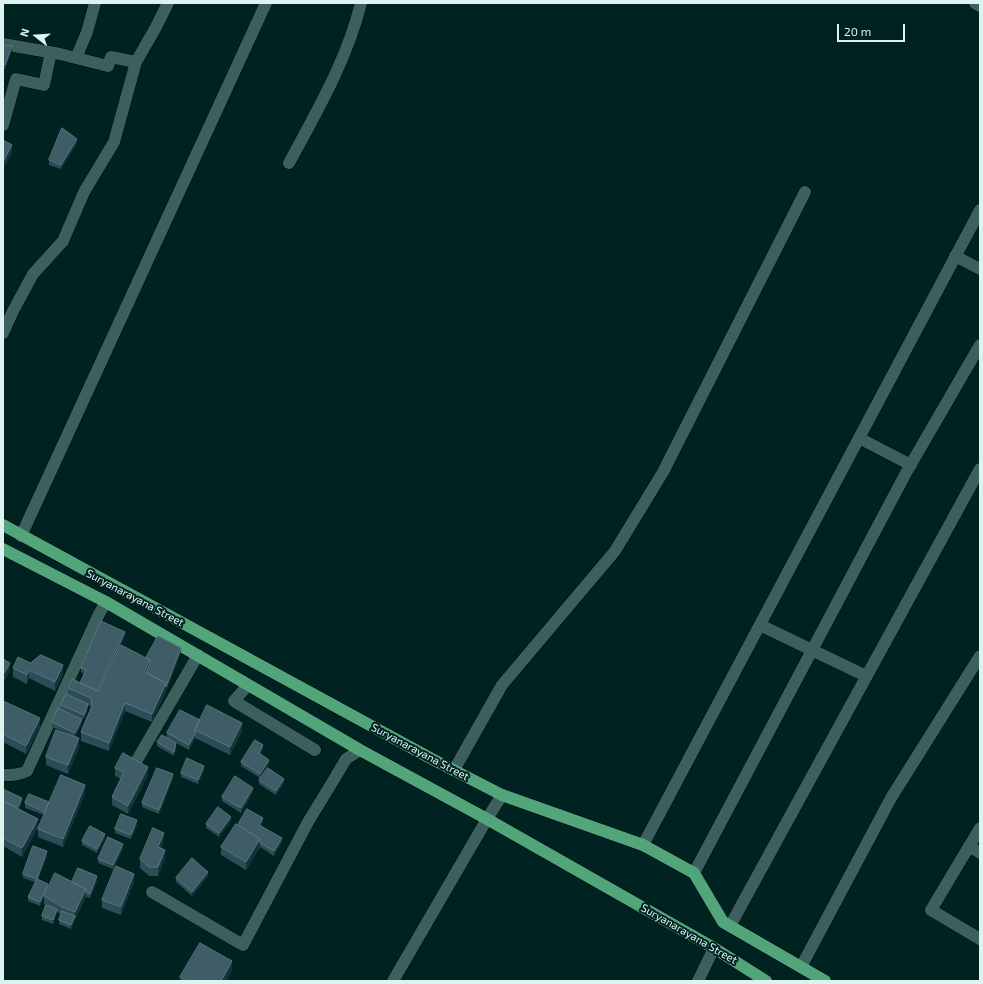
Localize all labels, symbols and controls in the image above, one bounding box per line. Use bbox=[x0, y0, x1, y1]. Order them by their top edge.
north arrow bbox=[16, 16, 56, 56]
scale bar bbox=[839, 16, 907, 42]
text: 20 m bbox=[844, 24, 871, 38]
text: N bbox=[17, 27, 31, 38]
street label: Suryanarayana Street bbox=[84, 567, 186, 629]
street label: Suryanarayana Street bbox=[369, 721, 471, 783]
street label: Suryanarayana Street bbox=[639, 901, 739, 967]

